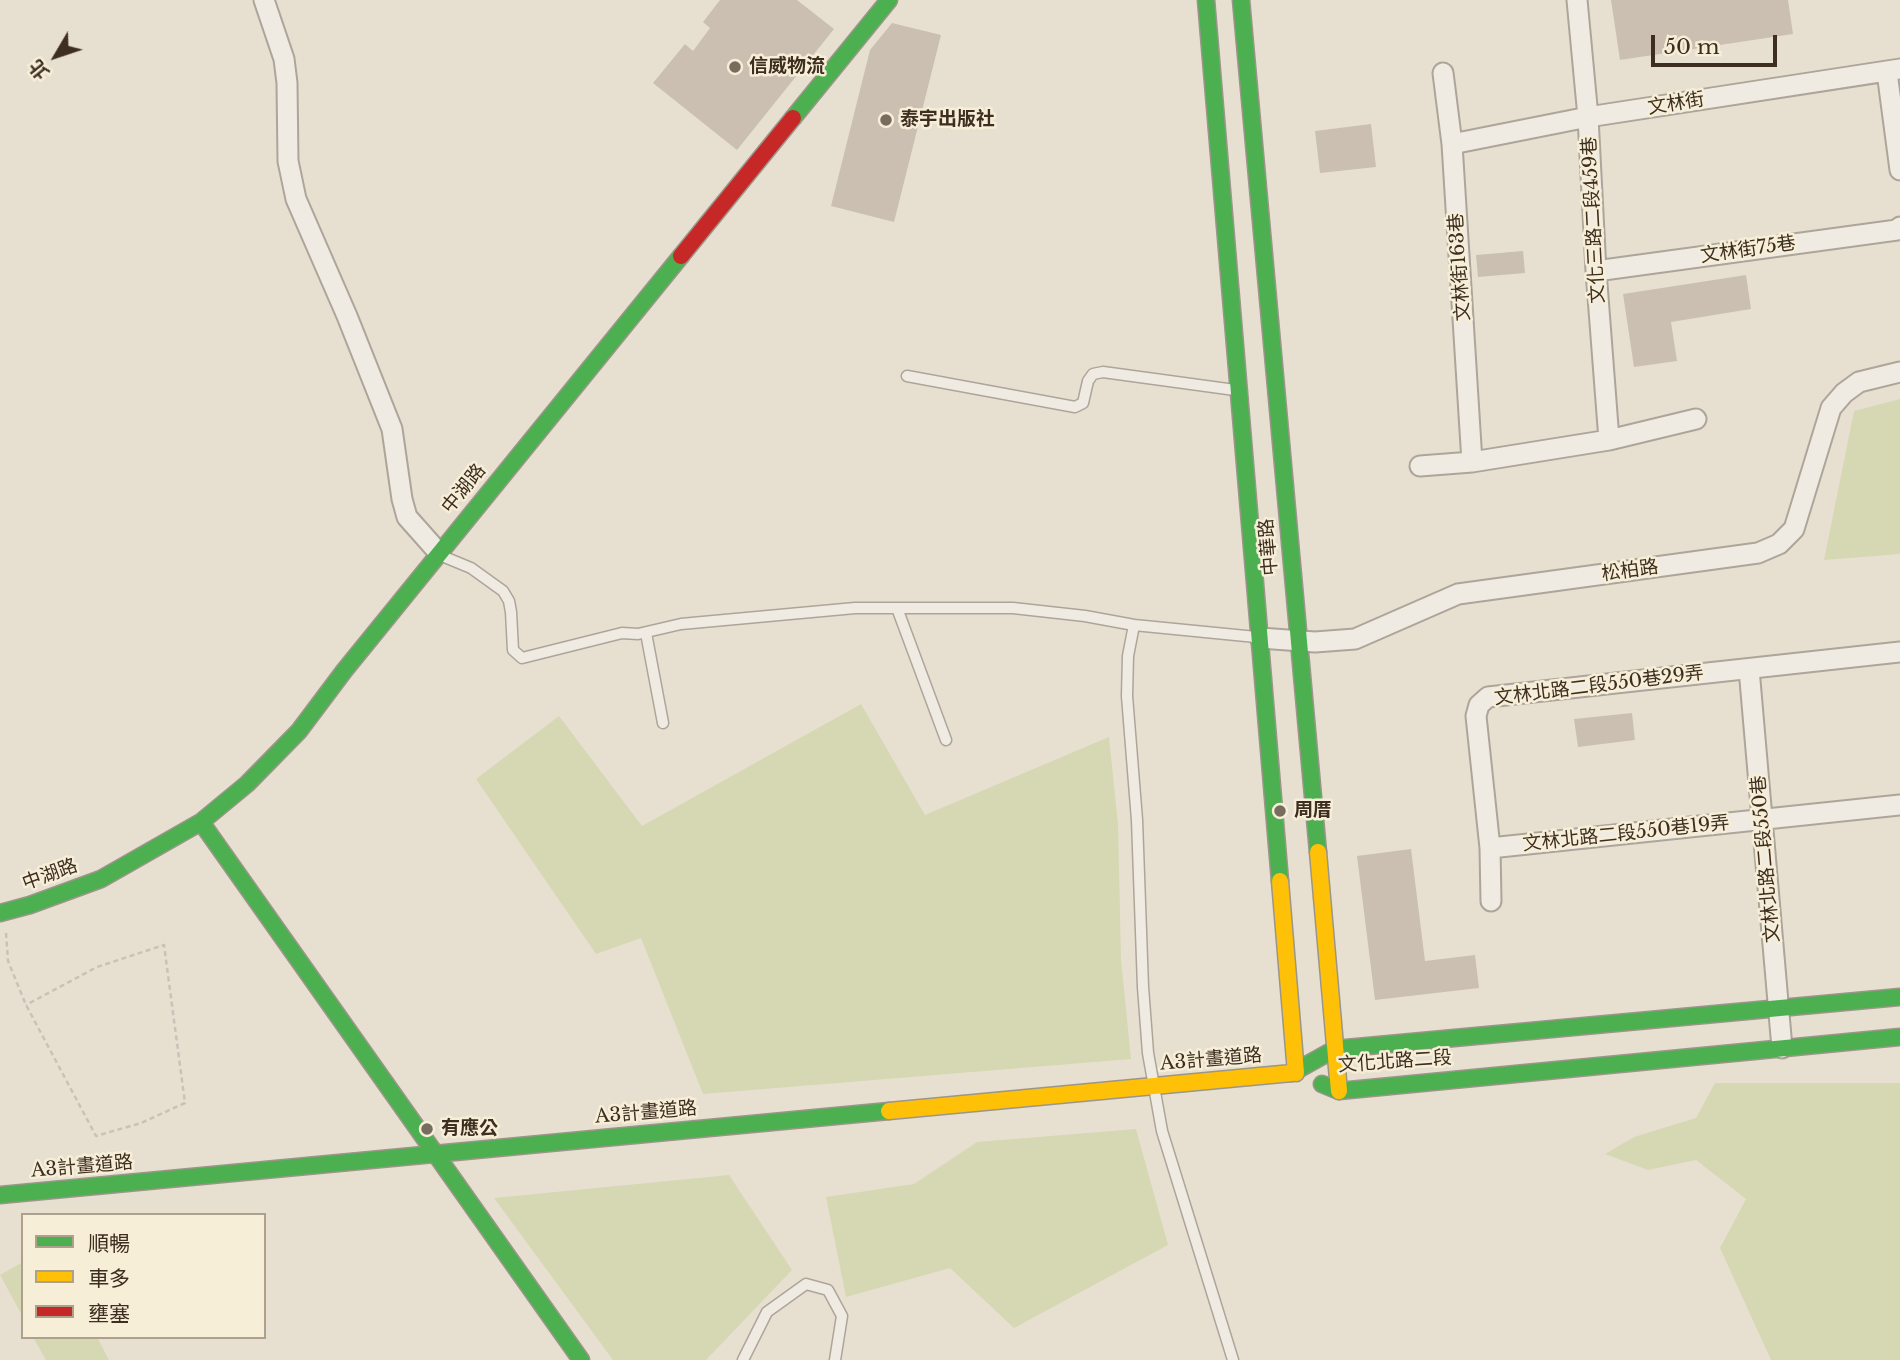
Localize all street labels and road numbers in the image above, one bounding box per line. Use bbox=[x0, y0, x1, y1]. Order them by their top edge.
street label: 文林街 bbox=[1646, 88, 1706, 120]
street label: 文化三路二段459巷 bbox=[1578, 136, 1610, 304]
street label: 文林街163巷 bbox=[1445, 212, 1475, 322]
street label: 文林街75巷 bbox=[1699, 232, 1797, 268]
street label: 中湖路 bbox=[437, 460, 491, 518]
street label: 中華路 bbox=[1255, 518, 1283, 576]
street label: 松柏路 bbox=[1600, 556, 1660, 586]
street label: 文林北路二段550巷29弄 bbox=[1493, 662, 1705, 710]
street label: 文林北路二段550巷 bbox=[1747, 774, 1785, 944]
street label: 文林北路二段550巷19弄 bbox=[1521, 812, 1731, 856]
street label: 中湖路 bbox=[19, 855, 81, 895]
street label: A3計畫道路 bbox=[1159, 1044, 1263, 1076]
street label: 文化北路二段 bbox=[1337, 1047, 1453, 1077]
street label: A3計畫道路 bbox=[594, 1097, 698, 1129]
street label: A3計畫道路 bbox=[30, 1151, 134, 1183]

